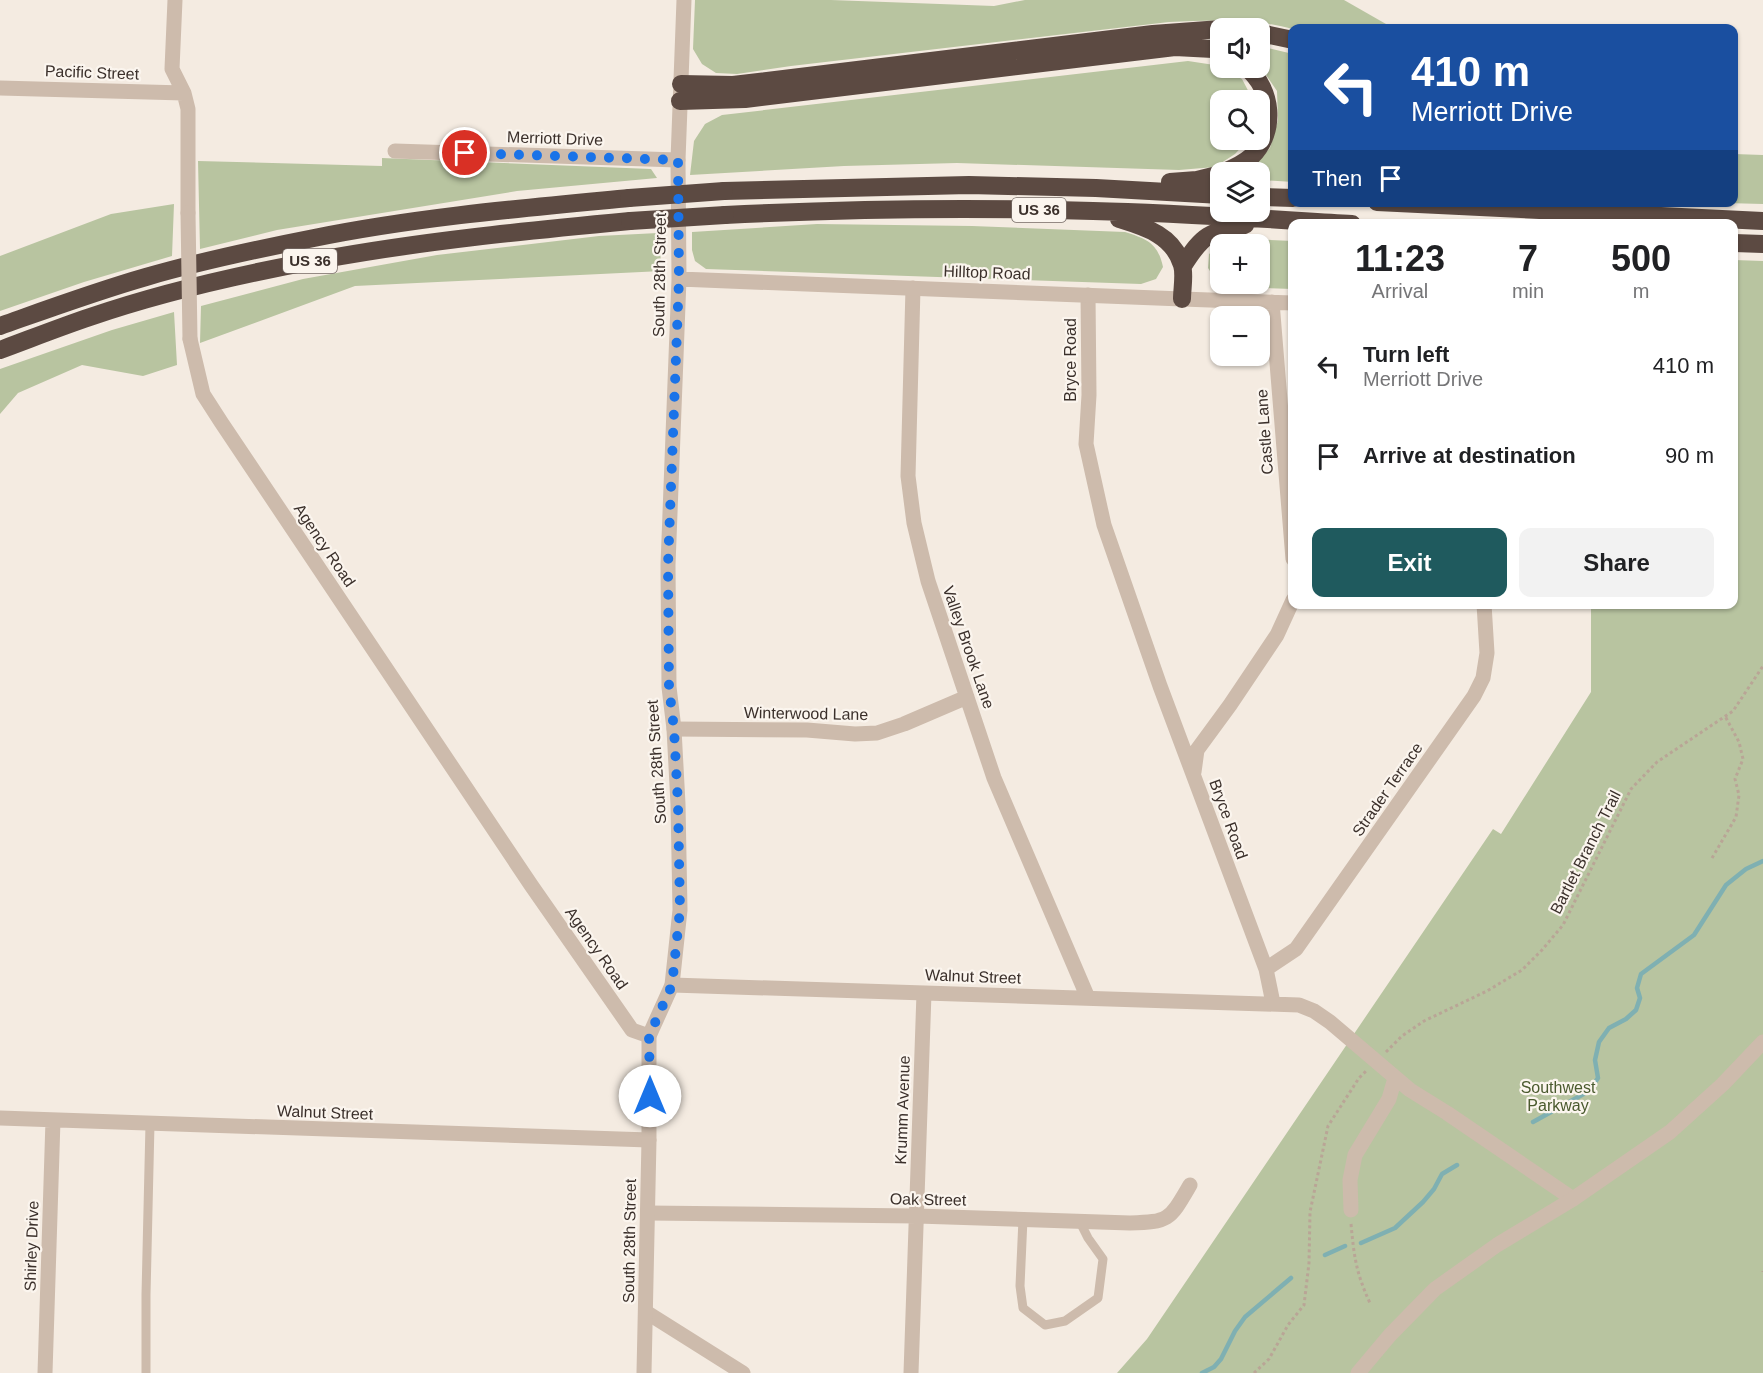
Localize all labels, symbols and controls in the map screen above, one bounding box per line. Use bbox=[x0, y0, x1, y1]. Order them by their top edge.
map controls bbox=[1210, 18, 1270, 366]
button: sound bbox=[1210, 18, 1270, 78]
icon: left bbox=[1312, 48, 1390, 126]
text: 410 m bbox=[1411, 48, 1530, 95]
street label: Pacific Street bbox=[45, 62, 140, 83]
button: search bbox=[1210, 90, 1270, 150]
text: Merriott Drive bbox=[1411, 97, 1573, 127]
pin bbox=[439, 127, 490, 178]
street label: Merriott Drive bbox=[507, 128, 603, 149]
icon: arrive bbox=[448, 136, 481, 169]
button: layers bbox=[1210, 162, 1270, 222]
icon: arrive bbox=[1374, 162, 1407, 195]
text: Then bbox=[1312, 166, 1362, 191]
road number: US 36 bbox=[1012, 198, 1066, 222]
street label: South 28th Street bbox=[650, 212, 669, 337]
button: + bbox=[1210, 234, 1270, 294]
text: 11:23 bbox=[1355, 238, 1445, 279]
text: 7 bbox=[1518, 238, 1538, 279]
text: 500 bbox=[1611, 238, 1671, 279]
road number: US 36 bbox=[283, 249, 337, 273]
street label: Hilltop Road bbox=[943, 262, 1031, 283]
text: Arrival bbox=[1372, 280, 1428, 302]
text: min bbox=[1512, 280, 1544, 302]
text: m bbox=[1633, 280, 1649, 302]
button: − bbox=[1210, 306, 1270, 366]
street label: Bryce Road bbox=[1062, 318, 1079, 402]
text: Turn left bbox=[1363, 342, 1449, 367]
icon: left bbox=[1312, 350, 1345, 383]
text: 410 m bbox=[1653, 353, 1714, 378]
text: Merriott Drive bbox=[1363, 368, 1483, 390]
street label: Castle Lane bbox=[1253, 389, 1276, 475]
icon: arrive bbox=[1312, 440, 1345, 473]
text: Arrive at destination bbox=[1363, 443, 1576, 468]
text: 90 m bbox=[1665, 443, 1714, 468]
street label: Agency Road bbox=[291, 501, 358, 590]
button: Exit bbox=[1312, 528, 1507, 597]
button: Share bbox=[1519, 528, 1714, 597]
street label: Valley Brook Lane bbox=[940, 584, 998, 711]
street label: South 28th Street bbox=[644, 699, 669, 825]
street label: Winterwood Lane bbox=[744, 704, 868, 723]
street label: Strader Terrace bbox=[1349, 739, 1426, 839]
street label: Bryce Road bbox=[1206, 777, 1251, 861]
street label: Bartlet Branch Trail bbox=[1547, 788, 1624, 917]
street label: Agency Road bbox=[562, 904, 631, 993]
street label: Walnut Street bbox=[925, 966, 1022, 987]
street label: Krumm Avenue bbox=[892, 1055, 913, 1165]
position arrow bbox=[618, 1064, 682, 1128]
park label: Southwest Parkway bbox=[1521, 1079, 1596, 1114]
street label: Walnut Street bbox=[277, 1102, 374, 1123]
street label: South 28th Street bbox=[620, 1178, 639, 1303]
street label: Oak Street bbox=[890, 1190, 967, 1209]
street label: Shirley Drive bbox=[21, 1200, 42, 1292]

